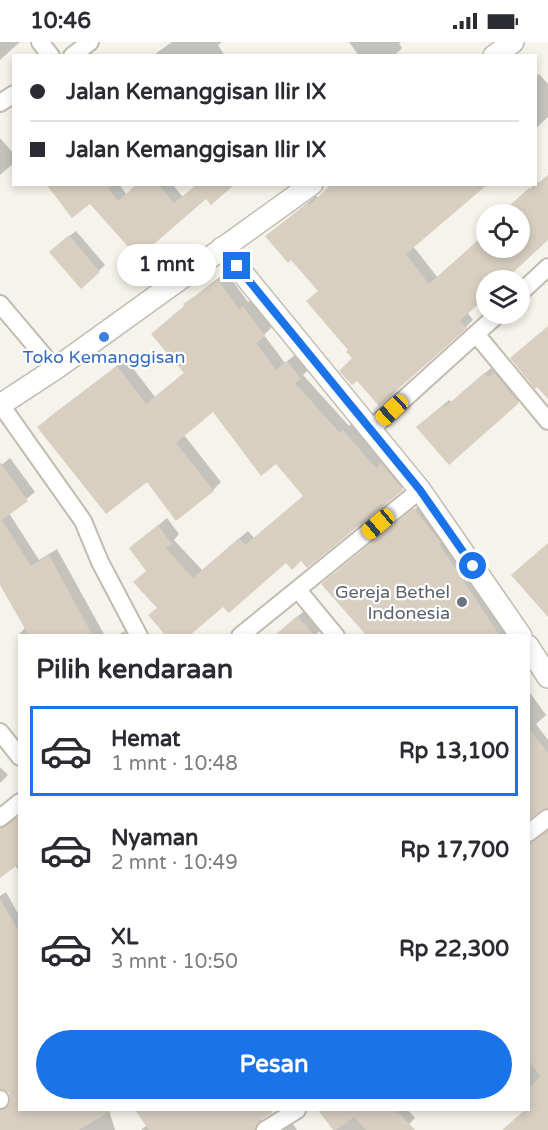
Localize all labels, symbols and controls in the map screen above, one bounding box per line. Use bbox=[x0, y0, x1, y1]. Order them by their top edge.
text: 10:46 bbox=[30, 8, 91, 34]
text: Jalan Kemanggisan Ilir IX bbox=[66, 79, 326, 105]
text: Jalan Kemanggisan Ilir IX bbox=[66, 137, 326, 163]
map controls bbox=[476, 204, 530, 324]
button: locate bbox=[476, 204, 530, 258]
callout: 1 mnt bbox=[117, 245, 216, 287]
route end bbox=[223, 252, 250, 279]
text: 1 mnt bbox=[139, 253, 194, 277]
button: layers bbox=[476, 270, 530, 324]
marker: Toko Kemanggisan bbox=[97, 330, 111, 344]
place label: Toko Kemanggisan bbox=[23, 346, 185, 368]
car bbox=[373, 391, 411, 429]
car bbox=[358, 506, 398, 542]
route start bbox=[459, 552, 486, 579]
place label: Gereja Bethel Indonesia bbox=[335, 581, 450, 624]
marker: Gereja Bethel Indonesia bbox=[455, 595, 469, 609]
text: Pilih kendaraan bbox=[36, 653, 233, 686]
icon: car bbox=[39, 724, 93, 778]
text: Hemat bbox=[111, 726, 180, 752]
text: Rp 13,100 bbox=[399, 738, 509, 764]
text: 1 mnt · 10:48 bbox=[111, 752, 238, 776]
icon: car bbox=[39, 823, 93, 877]
text: Nyaman bbox=[111, 825, 198, 851]
text: Rp 17,700 bbox=[400, 837, 509, 863]
text: 2 mnt · 10:49 bbox=[111, 851, 238, 875]
icon: car bbox=[39, 922, 93, 976]
text: XL bbox=[111, 924, 138, 950]
text: Rp 22,300 bbox=[399, 936, 509, 962]
text: 3 mnt · 10:50 bbox=[111, 950, 238, 974]
button: Pesan bbox=[36, 1030, 512, 1099]

